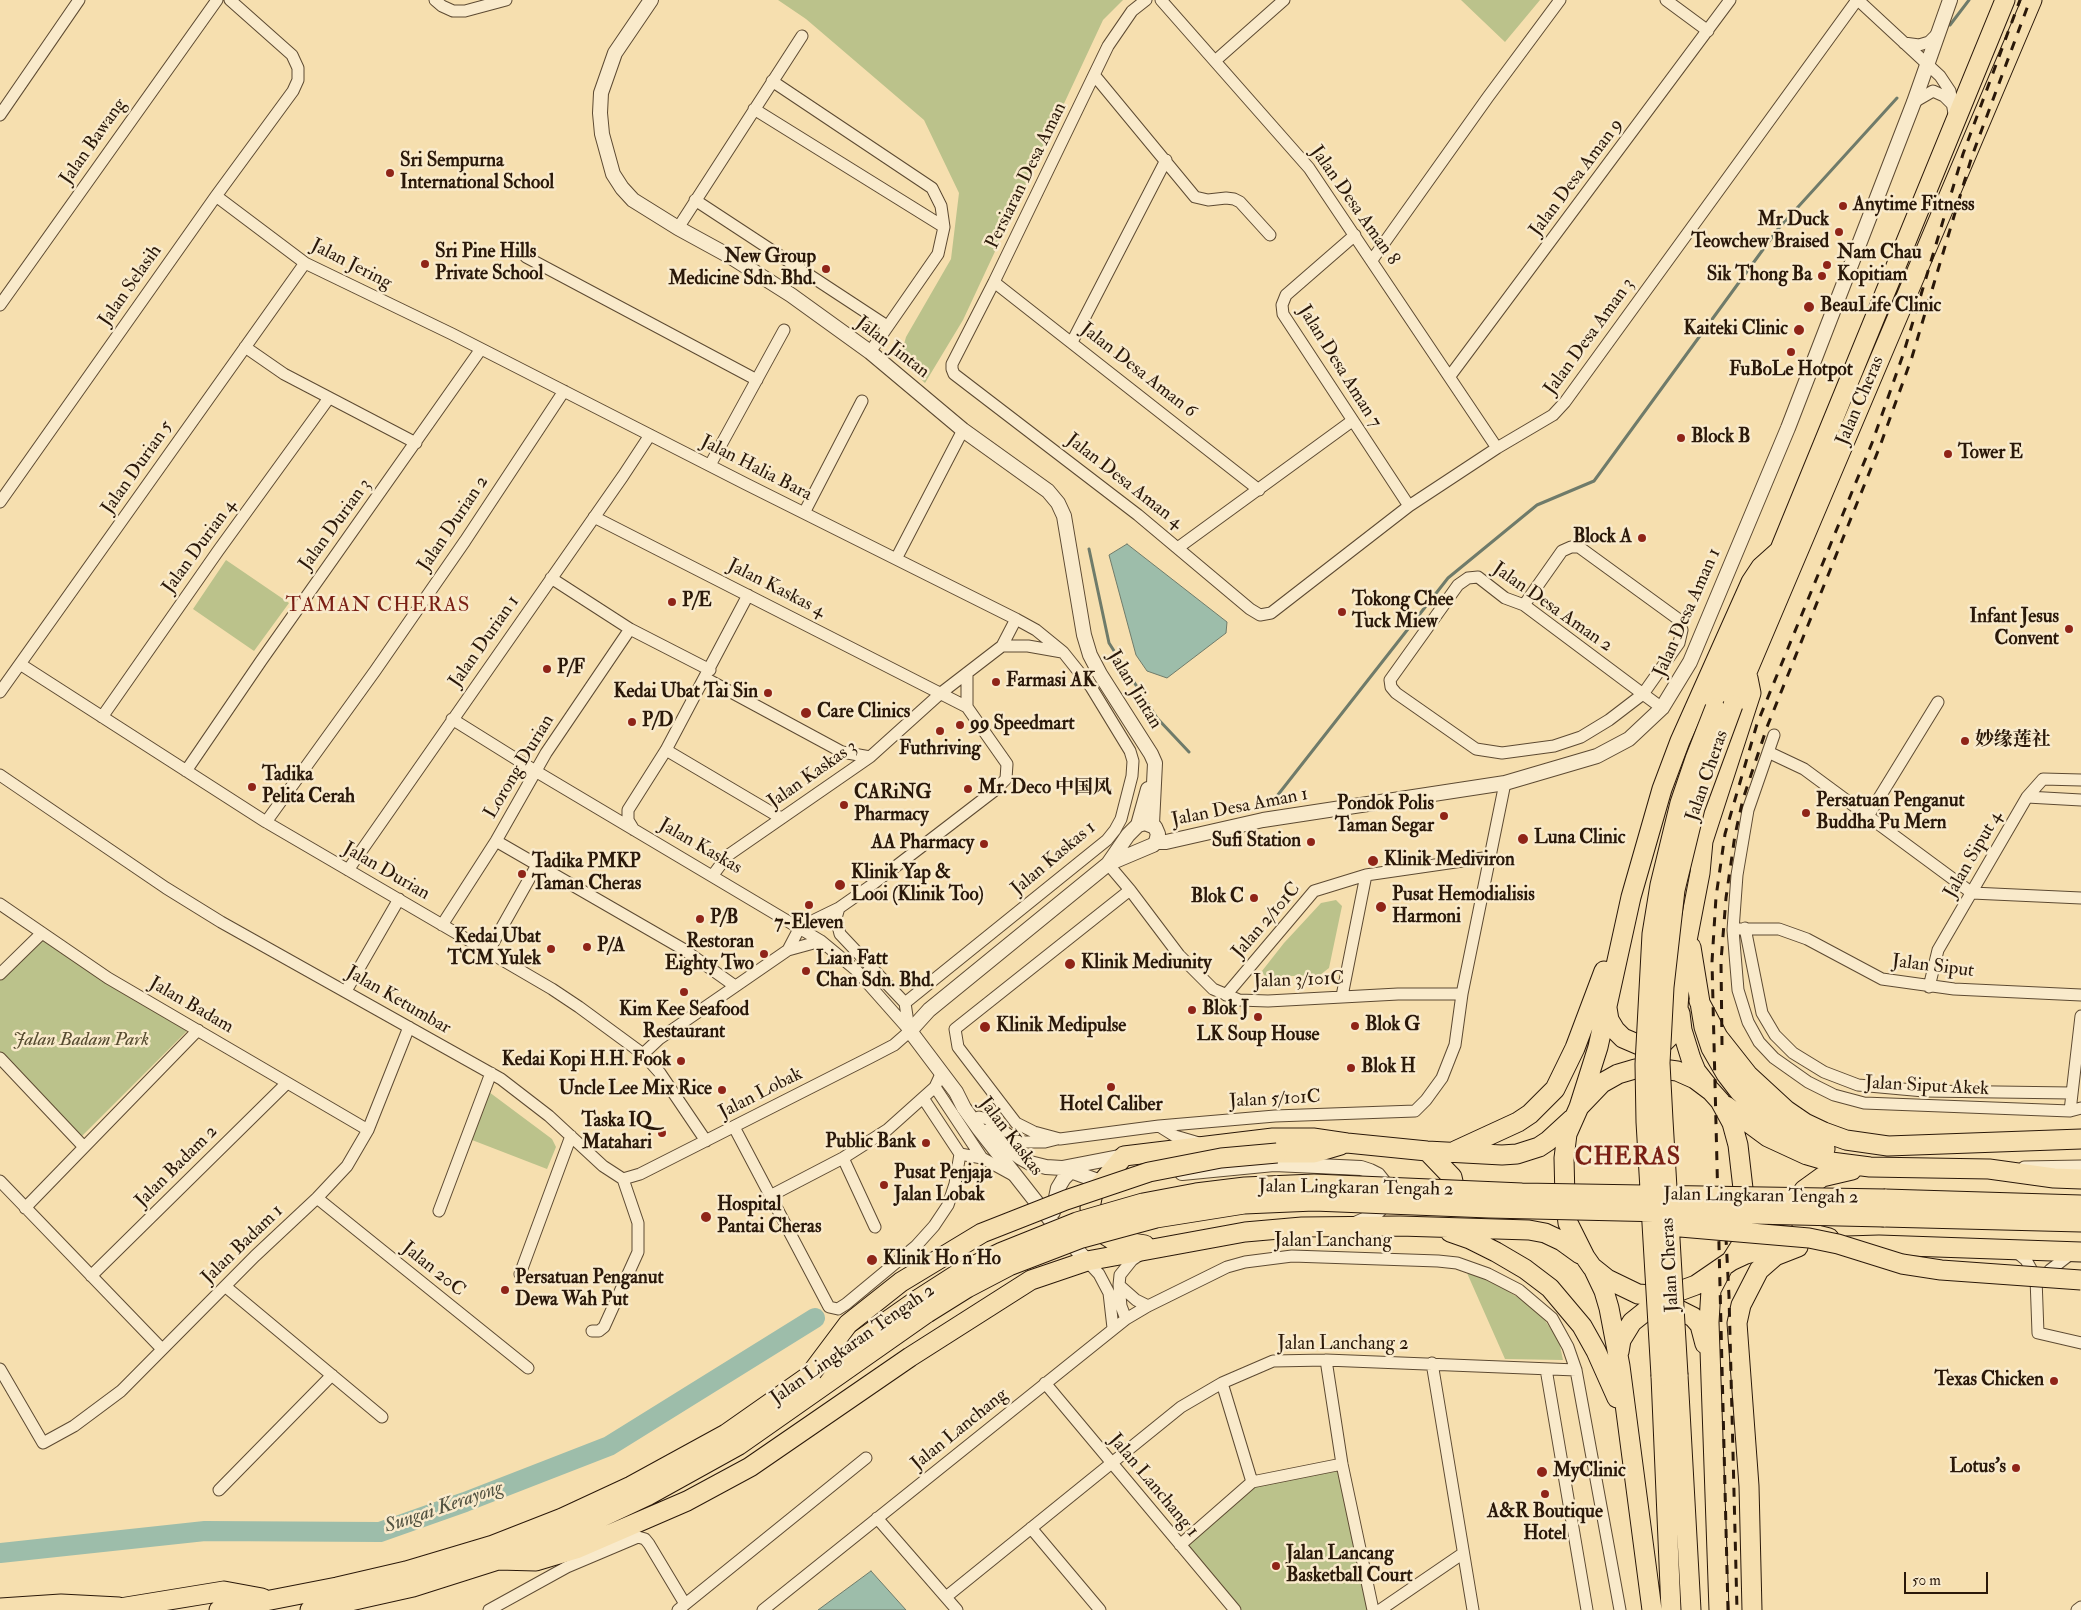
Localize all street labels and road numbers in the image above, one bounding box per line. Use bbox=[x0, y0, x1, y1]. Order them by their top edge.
street label: Jalan Bawang bbox=[56, 94, 132, 190]
street label: Persiaran Desa Aman bbox=[982, 99, 1072, 253]
street label: Jalan Desa Aman 9 bbox=[1525, 115, 1629, 241]
street label: Jalan Desa Aman 8 bbox=[1304, 142, 1404, 270]
street label: Jalan Jering bbox=[307, 235, 395, 295]
street label: Jalan Selasih bbox=[95, 241, 167, 331]
street label: Jalan Desa Aman 3 bbox=[1540, 274, 1640, 400]
street label: Jalan Desa Aman 7 bbox=[1292, 301, 1386, 433]
street label: Jalan Jintan bbox=[850, 312, 934, 384]
street label: Jalan Desa Aman 6 bbox=[1075, 319, 1201, 423]
street label: Jalan Cheras bbox=[1832, 353, 1890, 449]
street label: Jalan Durian 5 bbox=[97, 417, 179, 519]
street label: Jalan Desa Aman 4 bbox=[1061, 429, 1187, 535]
street label: Jalan Halia Bara bbox=[697, 431, 815, 507]
street label: Jalan Durian 2 bbox=[414, 472, 494, 576]
street label: Jalan Durian 3 bbox=[295, 475, 377, 575]
street label: Jalan Durian 4 bbox=[158, 495, 242, 599]
street label: Jalan Desa Aman 1 bbox=[1649, 545, 1727, 681]
street label: Jalan Kaskas 4 bbox=[723, 555, 829, 623]
street label: Jalan Desa Aman 2 bbox=[1488, 558, 1616, 658]
street label: Jalan Durian 1 bbox=[445, 591, 525, 693]
street label: Jalan Jintan bbox=[1102, 647, 1166, 733]
street label: Lorong Durian bbox=[480, 711, 560, 823]
street label: Jalan Cheras bbox=[1682, 727, 1734, 825]
street label: Jalan Kaskas 3 bbox=[764, 736, 862, 814]
street label: Jalan Desa Aman 1 bbox=[1170, 784, 1310, 832]
street label: Jalan Siput 4 bbox=[1940, 807, 2008, 903]
street label: Jalan Kaskas bbox=[654, 814, 746, 880]
street label: Jalan Kaskas 1 bbox=[1007, 817, 1101, 901]
street label: Jalan Durian bbox=[338, 838, 434, 906]
street label: Jalan 2/101C bbox=[1228, 878, 1306, 964]
street label: Jalan Siput bbox=[1891, 951, 1975, 983]
street label: Jalan Ketumbar bbox=[341, 962, 455, 1040]
street label: Jalan 3/101C bbox=[1253, 968, 1345, 994]
street label: Jalan Badam bbox=[145, 973, 237, 1039]
street label: Jalan Lobak bbox=[715, 1063, 807, 1125]
street label: Jalan Siput Akek bbox=[1864, 1072, 1990, 1102]
street label: Jalan 5/101C bbox=[1229, 1086, 1321, 1114]
street label: Jalan Kaskas bbox=[973, 1093, 1047, 1181]
street label: Jalan Badam 2 bbox=[131, 1121, 223, 1213]
street label: Jalan Lingkaran Tengah 2 bbox=[1258, 1176, 1454, 1202]
street label: Jalan Lingkaran Tengah 2 bbox=[1663, 1184, 1859, 1210]
street label: Jalan Badam 1 bbox=[197, 1200, 289, 1290]
street label: Jalan Cheras bbox=[1657, 1217, 1685, 1313]
street label: Jalan Lanchang bbox=[1274, 1231, 1392, 1253]
street label: Jalan 20C bbox=[397, 1238, 469, 1302]
street label: Jalan Lingkaran Tengah 2 bbox=[767, 1280, 939, 1410]
street label: Jalan Lanchang 2 bbox=[1277, 1334, 1409, 1356]
street label: Jalan Lanchang bbox=[907, 1384, 1013, 1476]
street label: Jalan Lanchang 1 bbox=[1103, 1430, 1203, 1542]

